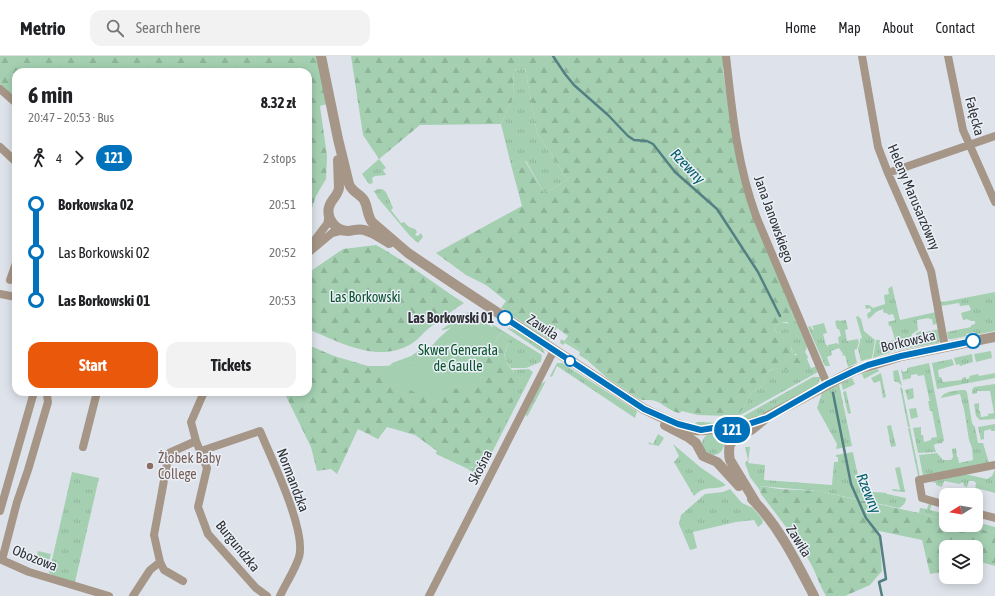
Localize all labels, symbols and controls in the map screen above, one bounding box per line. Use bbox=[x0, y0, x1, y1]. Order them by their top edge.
search box bbox=[90, 10, 370, 46]
text: Metrio bbox=[20, 17, 66, 39]
icon: search bbox=[104, 17, 126, 39]
text: Search here bbox=[136, 19, 200, 36]
text: Home bbox=[785, 20, 816, 36]
text: Map bbox=[838, 20, 861, 36]
text: About bbox=[883, 20, 914, 36]
text: Contact bbox=[936, 20, 975, 36]
text: 6 min bbox=[28, 82, 73, 108]
text: 8.32 zł bbox=[261, 94, 296, 111]
street label: Fałęcka bbox=[962, 95, 988, 137]
text: 20:47 – 20:53 · Bus bbox=[28, 110, 114, 125]
street label: Heleny Marusarzówny bbox=[884, 142, 944, 253]
water label: Rzewny bbox=[667, 145, 709, 188]
icon: walk bbox=[28, 147, 50, 169]
icon: forward bbox=[68, 147, 90, 169]
text: 121 bbox=[104, 150, 124, 166]
text: 4 bbox=[56, 151, 62, 166]
text: 2 stops bbox=[263, 151, 296, 166]
street label: Jana Janowskiego bbox=[751, 173, 797, 265]
text: Borkowska 02 bbox=[58, 196, 134, 213]
text: 20:51 bbox=[269, 197, 296, 212]
text: Las Borkowski 02 bbox=[58, 244, 150, 261]
text: 20:52 bbox=[269, 245, 296, 260]
park label: Las Borkowski bbox=[330, 289, 400, 305]
text: Las Borkowski 01 bbox=[58, 292, 150, 309]
text: 20:53 bbox=[269, 293, 296, 308]
place label: Las Borkowski 01 bbox=[408, 310, 494, 326]
marker: Las Borkowski 01 bbox=[497, 310, 513, 326]
street label: Zawiła bbox=[524, 311, 562, 343]
street label: Borkowska bbox=[879, 327, 937, 355]
unlabelled marker bbox=[965, 333, 981, 349]
button: Start bbox=[28, 342, 158, 388]
button: Tickets bbox=[166, 342, 296, 388]
park label: Skwer Generała de Gaulle bbox=[418, 342, 498, 374]
unlabelled marker bbox=[564, 355, 576, 367]
line badge: 121 bbox=[709, 417, 755, 443]
text: 121 bbox=[722, 422, 742, 438]
street label: Normandzka bbox=[274, 446, 312, 514]
street label: Skośna bbox=[465, 447, 495, 487]
place label: Żłobek Baby College bbox=[158, 450, 221, 482]
marker: Żłobek Baby College bbox=[145, 461, 155, 471]
water label: Rzewny bbox=[853, 470, 885, 516]
north arrow bbox=[939, 488, 983, 532]
map controls bbox=[939, 488, 983, 584]
street label: Burgundzka bbox=[213, 517, 263, 575]
street label: Zawiła bbox=[783, 522, 815, 560]
button: layers bbox=[939, 540, 983, 584]
street label: Obozowa bbox=[10, 542, 60, 574]

